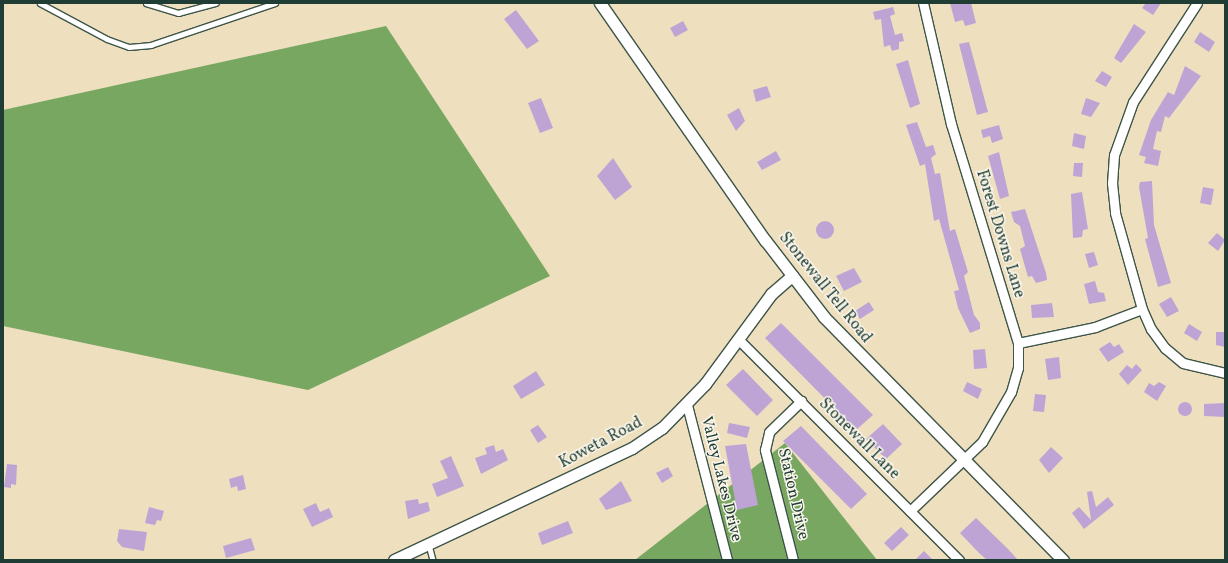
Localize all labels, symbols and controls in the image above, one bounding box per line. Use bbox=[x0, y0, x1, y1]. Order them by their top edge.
street label: Forest Downs Lane bbox=[971, 168, 1029, 300]
street label: Stonewall Tell Road bbox=[774, 228, 876, 348]
street label: Stonewall Lane bbox=[814, 394, 904, 484]
street label: Koweta Road bbox=[556, 413, 646, 473]
street label: Valley Lakes Drive bbox=[696, 414, 746, 544]
street label: Station Drive bbox=[773, 447, 813, 541]

